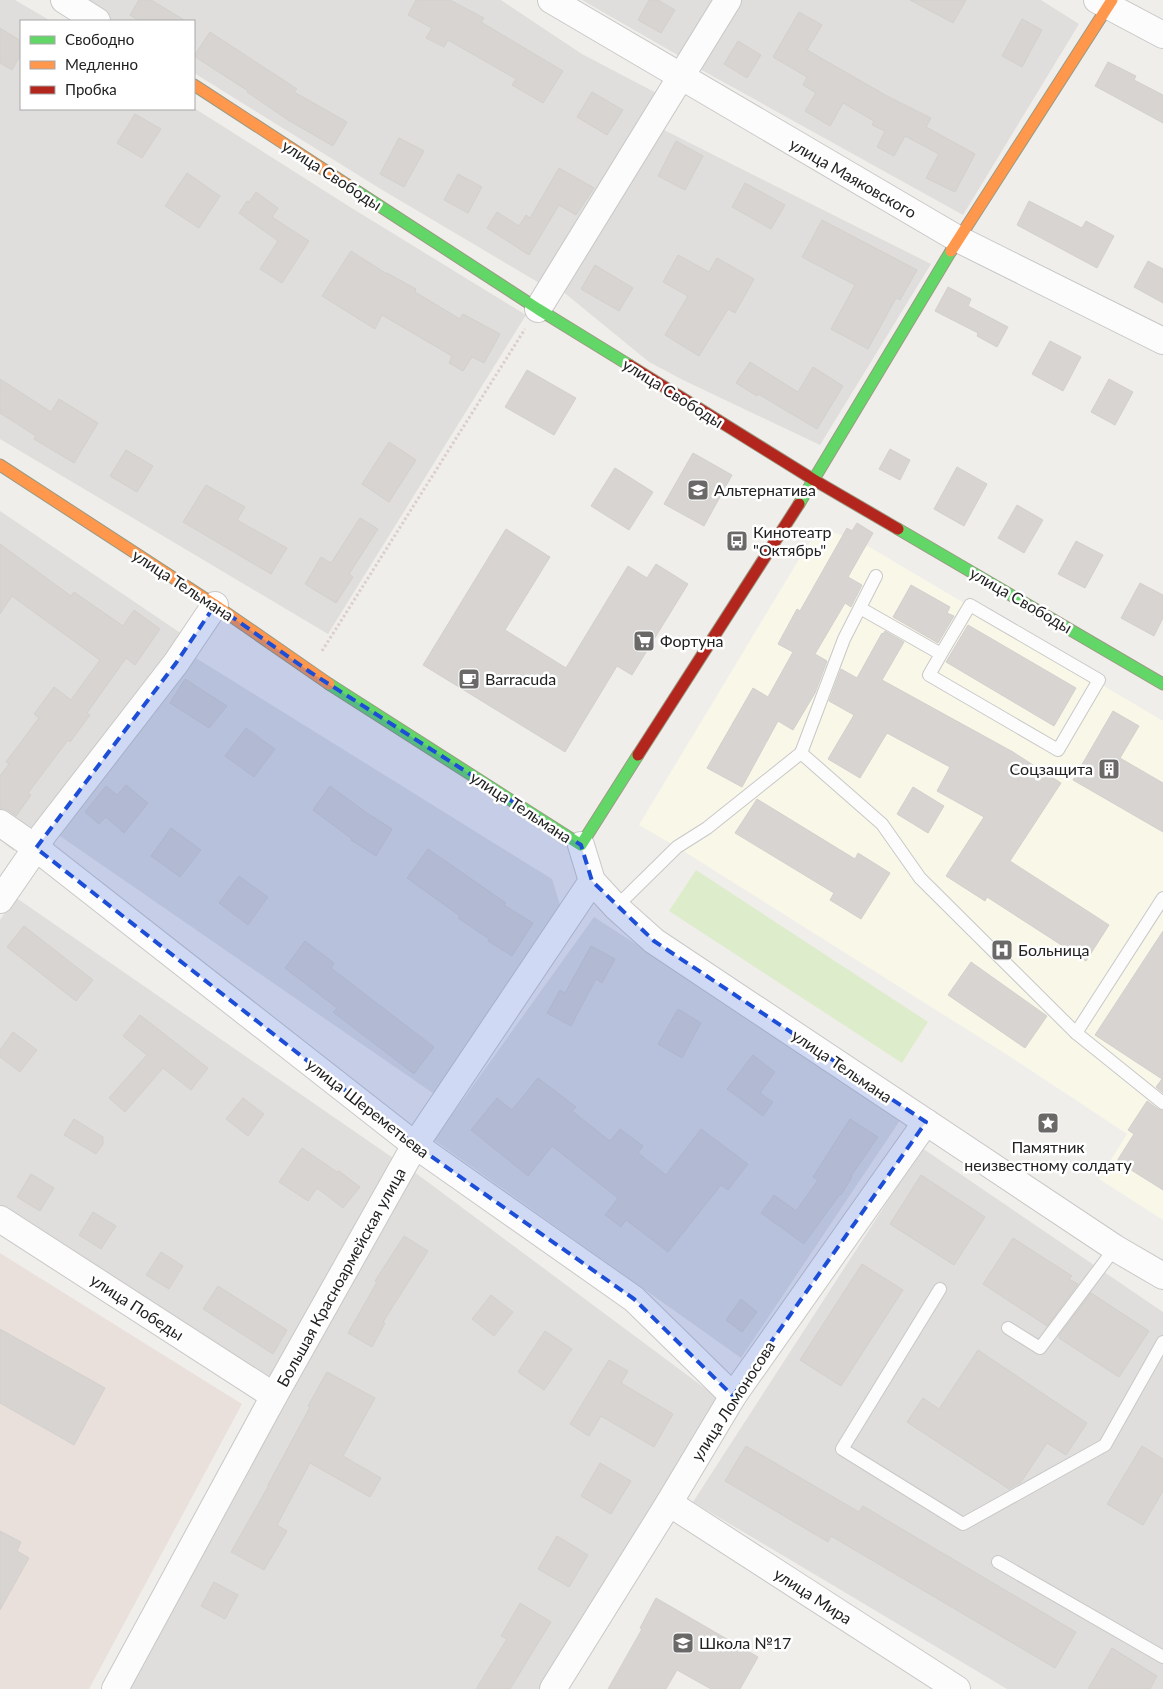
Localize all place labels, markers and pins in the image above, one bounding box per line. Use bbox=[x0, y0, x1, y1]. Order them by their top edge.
school or university icon: Альтернатива bbox=[686, 478, 710, 502]
place label: Альтернатива bbox=[714, 480, 816, 499]
place label: Кинотеатр "Октябрь" bbox=[753, 522, 832, 559]
bus stop icon: Кинотеатр "Октябрь" bbox=[725, 529, 749, 553]
supermarket icon: Фортуна bbox=[632, 629, 656, 653]
place label: Фортуна bbox=[660, 631, 724, 650]
cafe icon: Barracuda bbox=[457, 667, 481, 691]
place label: Barracuda bbox=[485, 669, 556, 688]
building icon: Соцзащита bbox=[1097, 757, 1121, 781]
place label: Соцзащита bbox=[1010, 759, 1093, 778]
hospital icon: Больница bbox=[990, 938, 1014, 962]
place label: Больница bbox=[1018, 940, 1090, 959]
place icon: Памятник неизвестному солдату bbox=[1036, 1111, 1060, 1135]
place label: Памятник неизвестному солдату bbox=[964, 1137, 1132, 1174]
school or university icon: Школа №17 bbox=[671, 1631, 695, 1655]
place label: Школа №17 bbox=[699, 1633, 791, 1652]

